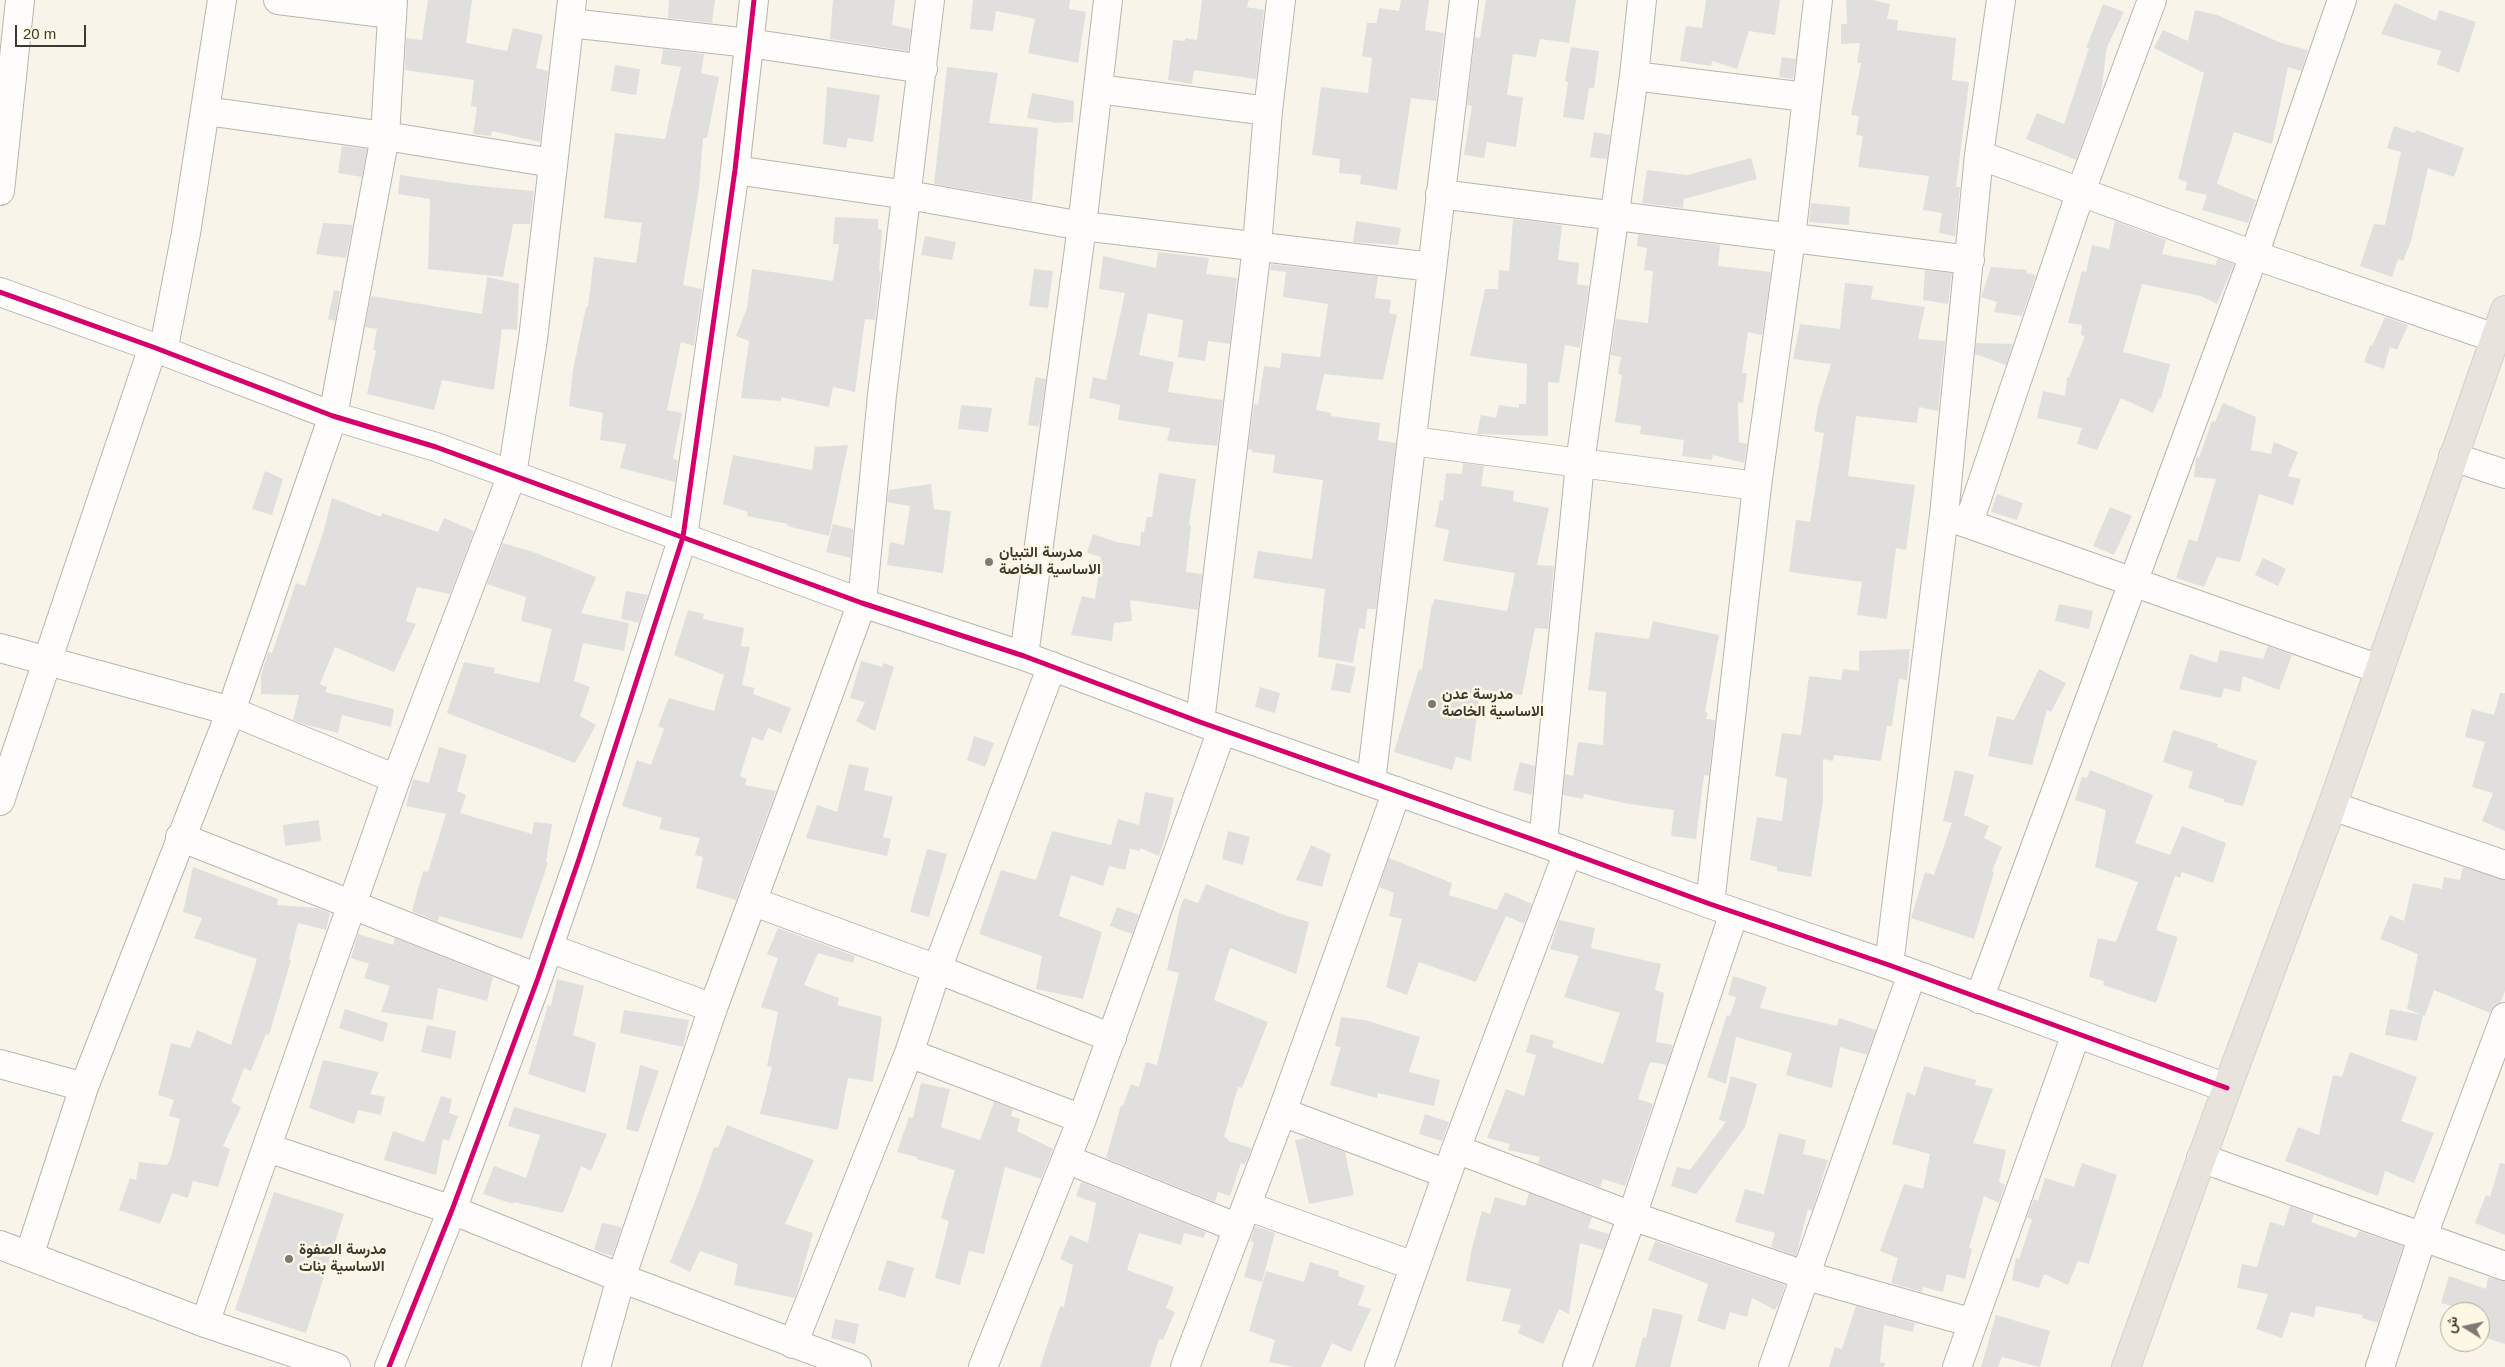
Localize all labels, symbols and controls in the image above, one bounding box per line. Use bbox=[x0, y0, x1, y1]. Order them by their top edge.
scale bar bbox=[18, 15, 89, 47]
text: 20 m bbox=[23, 25, 56, 42]
place label: مدرسة التبيان الاساسية الخاصة bbox=[999, 544, 1101, 579]
marker: مدرسة التبيان الاساسية الخاصة bbox=[983, 556, 995, 568]
place label: مدرسة عدن الاساسية الخاصة bbox=[1442, 686, 1544, 721]
marker: مدرسة عدن الاساسية الخاصة bbox=[1426, 698, 1438, 710]
place label: مدرسة الصفوة الاساسية بنات bbox=[299, 1241, 386, 1276]
marker: مدرسة الصفوة الاساسية بنات bbox=[283, 1253, 295, 1265]
north arrow bbox=[2440, 1302, 2490, 1352]
text: ش bbox=[2442, 1315, 2461, 1334]

